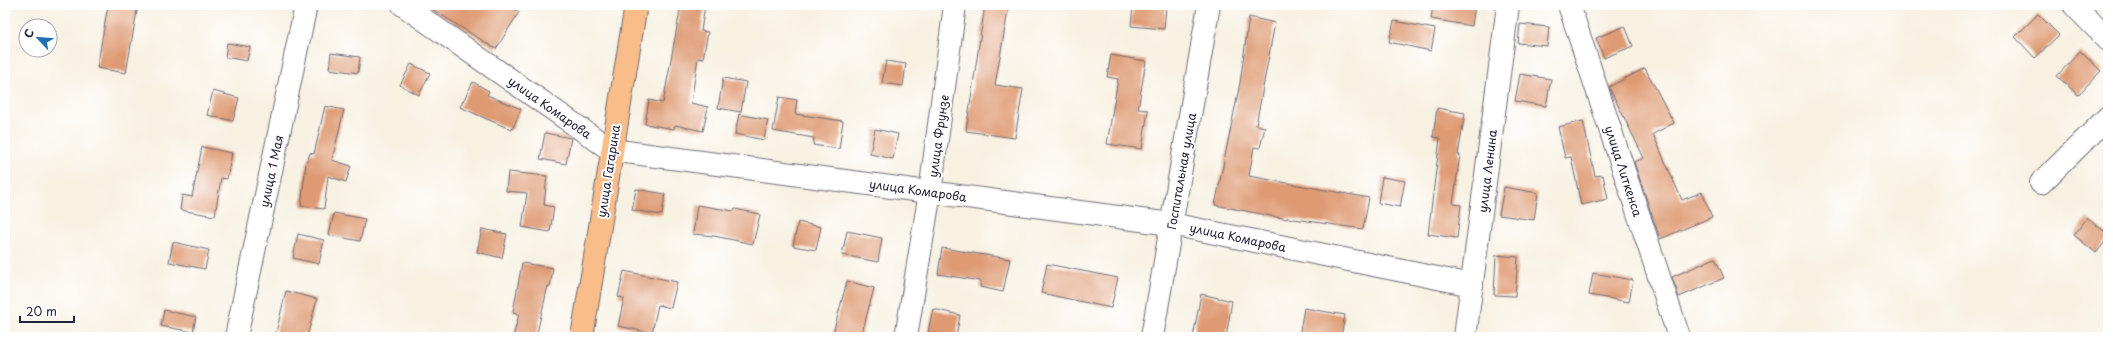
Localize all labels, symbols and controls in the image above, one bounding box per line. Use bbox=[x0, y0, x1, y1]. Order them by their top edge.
north arrow bbox=[18, 18, 58, 58]
text: С bbox=[19, 26, 38, 41]
street label: улица Комарова bbox=[505, 71, 596, 143]
street label: улица Фрунзе bbox=[923, 94, 953, 178]
street label: Госпитальная улица bbox=[1162, 111, 1200, 231]
street label: улица Гагарина bbox=[592, 123, 624, 219]
street label: улица Литкенса bbox=[1601, 123, 1647, 219]
street label: улица Ленина bbox=[1473, 128, 1501, 213]
street label: улица 1 Мая bbox=[255, 133, 287, 209]
street label: улица Комарова bbox=[868, 174, 968, 206]
street label: улица Комарова bbox=[1188, 218, 1288, 256]
scale bar bbox=[20, 298, 74, 324]
text: 20 m bbox=[26, 302, 57, 320]

